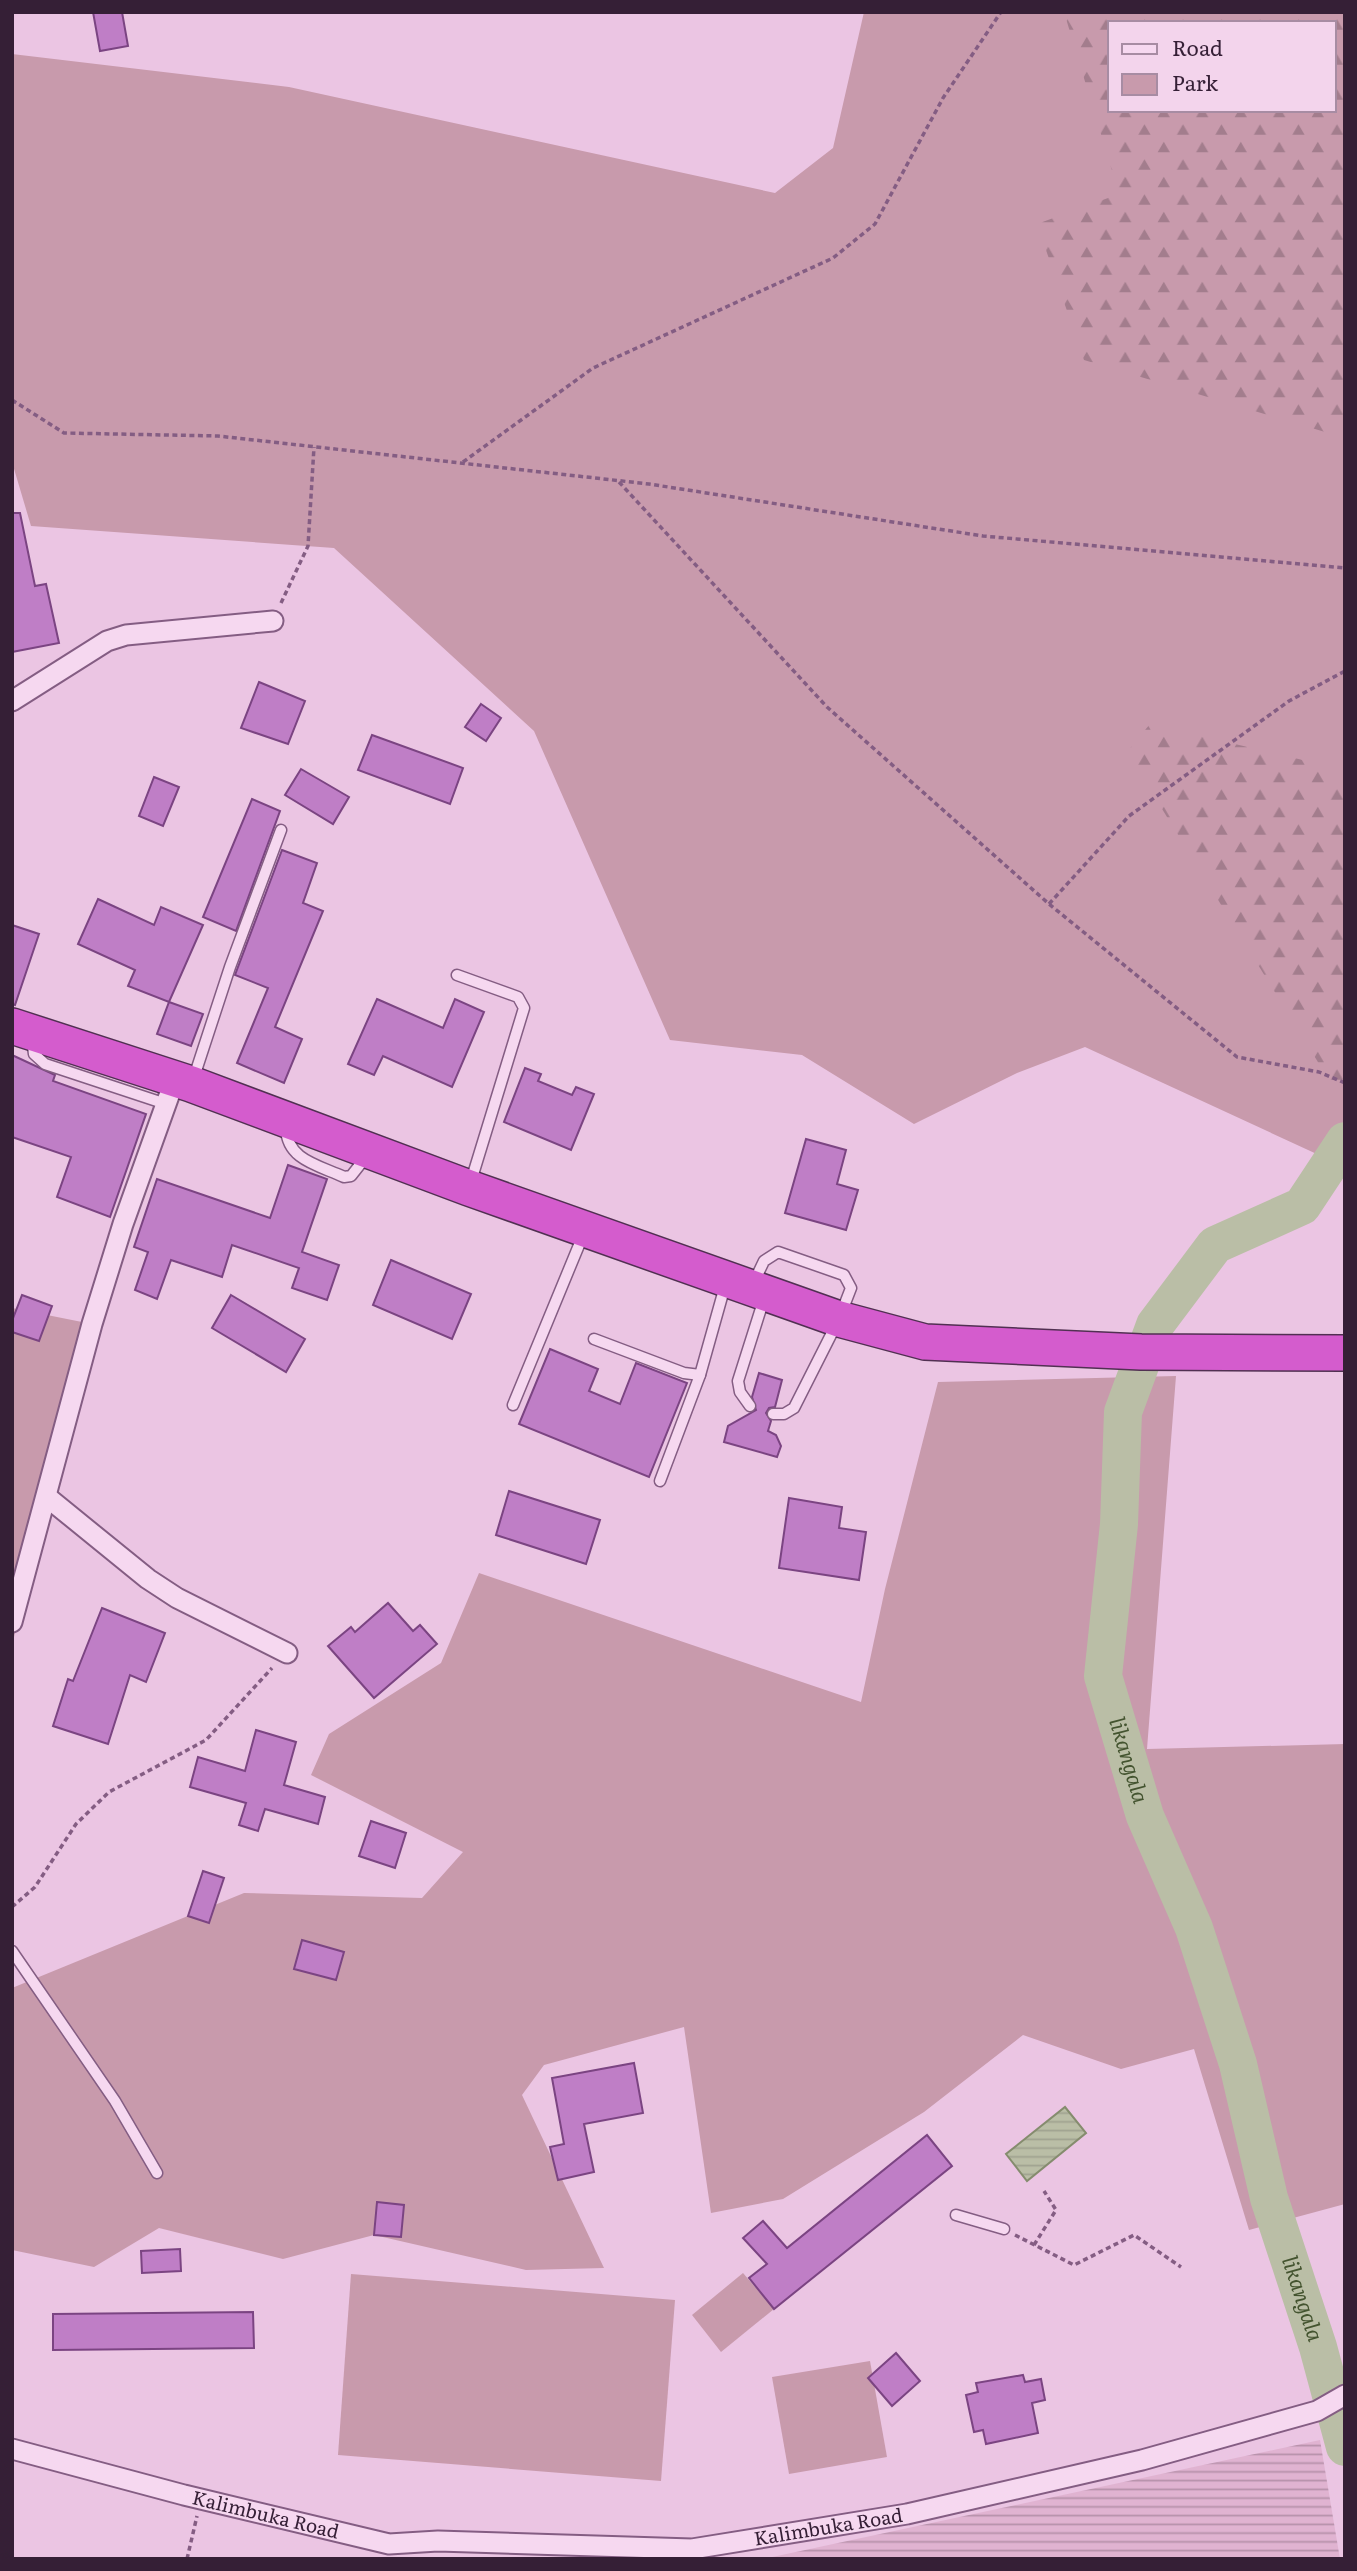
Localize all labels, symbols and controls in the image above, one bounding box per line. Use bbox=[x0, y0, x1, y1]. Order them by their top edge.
legend bbox=[1108, 21, 1336, 112]
text: Road bbox=[1172, 31, 1223, 62]
text: Park bbox=[1172, 66, 1218, 97]
water label: likangala bbox=[1103, 1713, 1158, 1806]
water label: likangala bbox=[1276, 2251, 1333, 2345]
street label: Kalimbuka Road bbox=[190, 2482, 343, 2545]
street label: Kalimbuka Road bbox=[752, 2500, 905, 2552]

